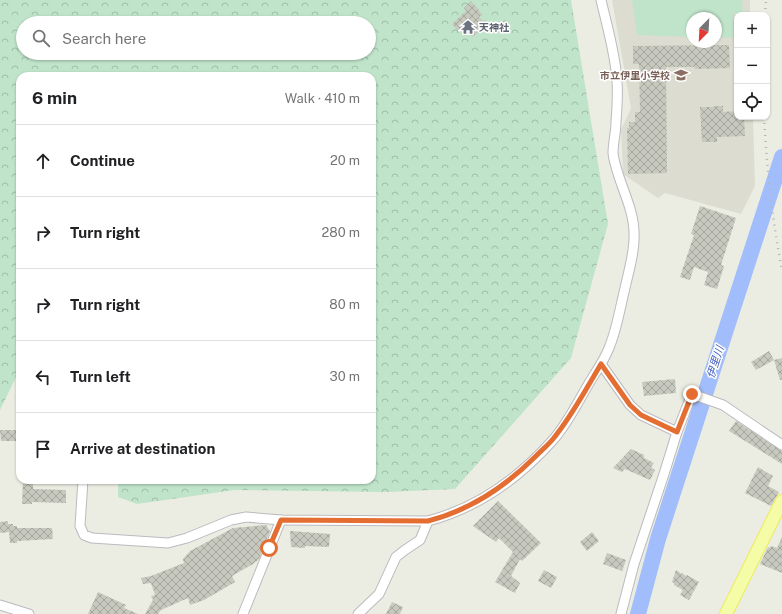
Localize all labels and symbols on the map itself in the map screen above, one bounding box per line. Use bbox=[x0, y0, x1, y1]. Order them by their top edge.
north arrow bbox=[686, 12, 722, 48]
temple icon: 天神社 bbox=[460, 19, 476, 35]
place label: 天神社 bbox=[479, 21, 510, 33]
school or university icon: 市立伊里小学校 bbox=[673, 67, 689, 83]
place label: 市立伊里小学校 bbox=[600, 69, 670, 81]
water label: 伊里川 bbox=[704, 344, 726, 380]
route end bbox=[683, 385, 701, 403]
route start bbox=[260, 539, 278, 557]

